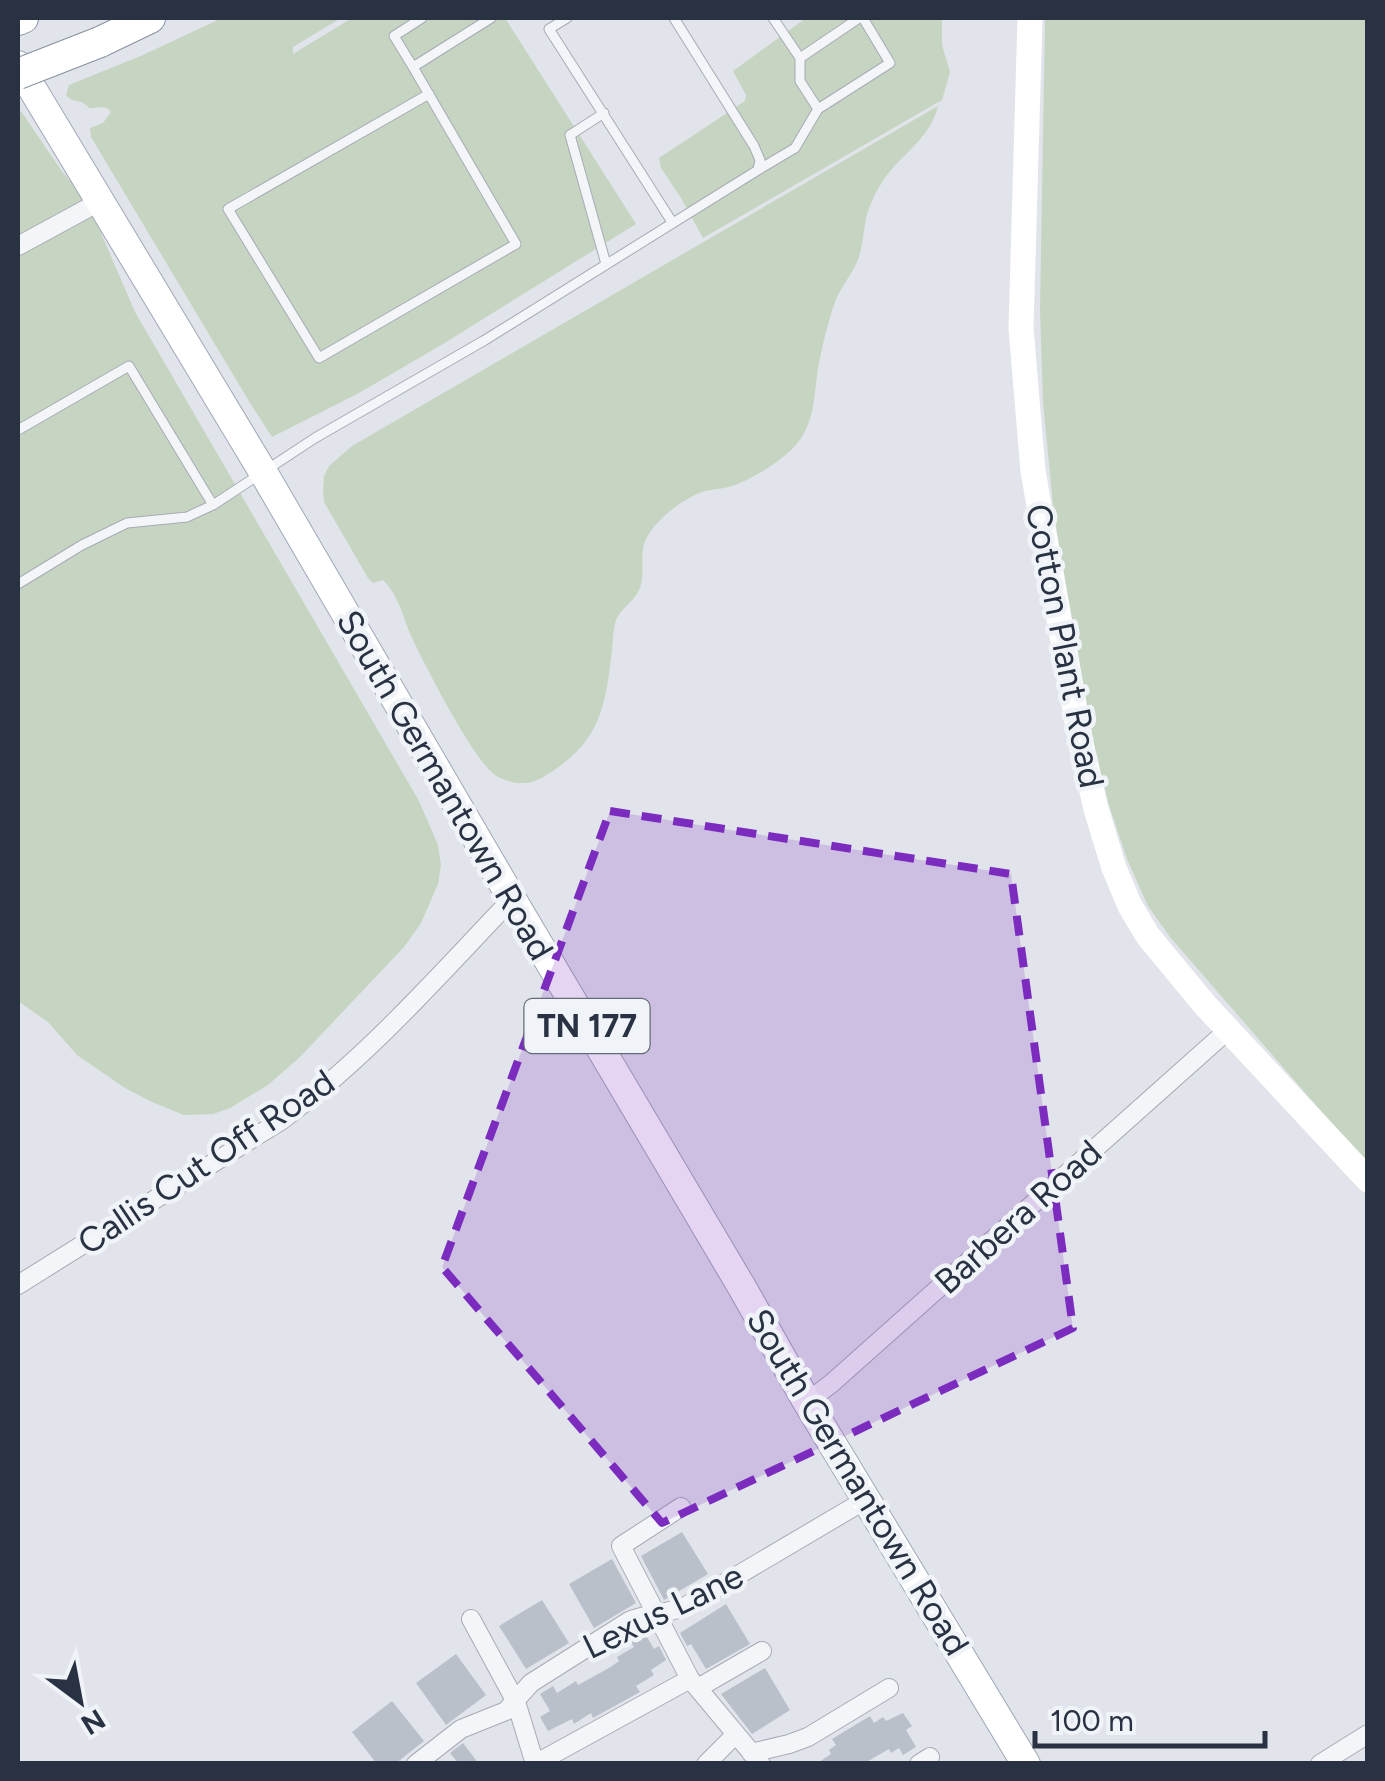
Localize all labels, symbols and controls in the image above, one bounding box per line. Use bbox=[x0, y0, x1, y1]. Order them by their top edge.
street label: Cotton Plant Road bbox=[1017, 501, 1113, 791]
street label: South Germantown Road bbox=[328, 603, 562, 967]
road number: TN 177 bbox=[524, 999, 650, 1053]
street label: Callis Cut Off Road bbox=[70, 1061, 342, 1263]
street label: Barbera Road bbox=[926, 1131, 1110, 1303]
street label: South Germantown Road bbox=[738, 1301, 978, 1663]
street label: Lexus Lane bbox=[576, 1554, 750, 1668]
north arrow bbox=[30, 1651, 130, 1751]
scale bar bbox=[1035, 1686, 1265, 1748]
text: N bbox=[75, 1702, 111, 1742]
text: 100 m bbox=[1050, 1702, 1134, 1739]

